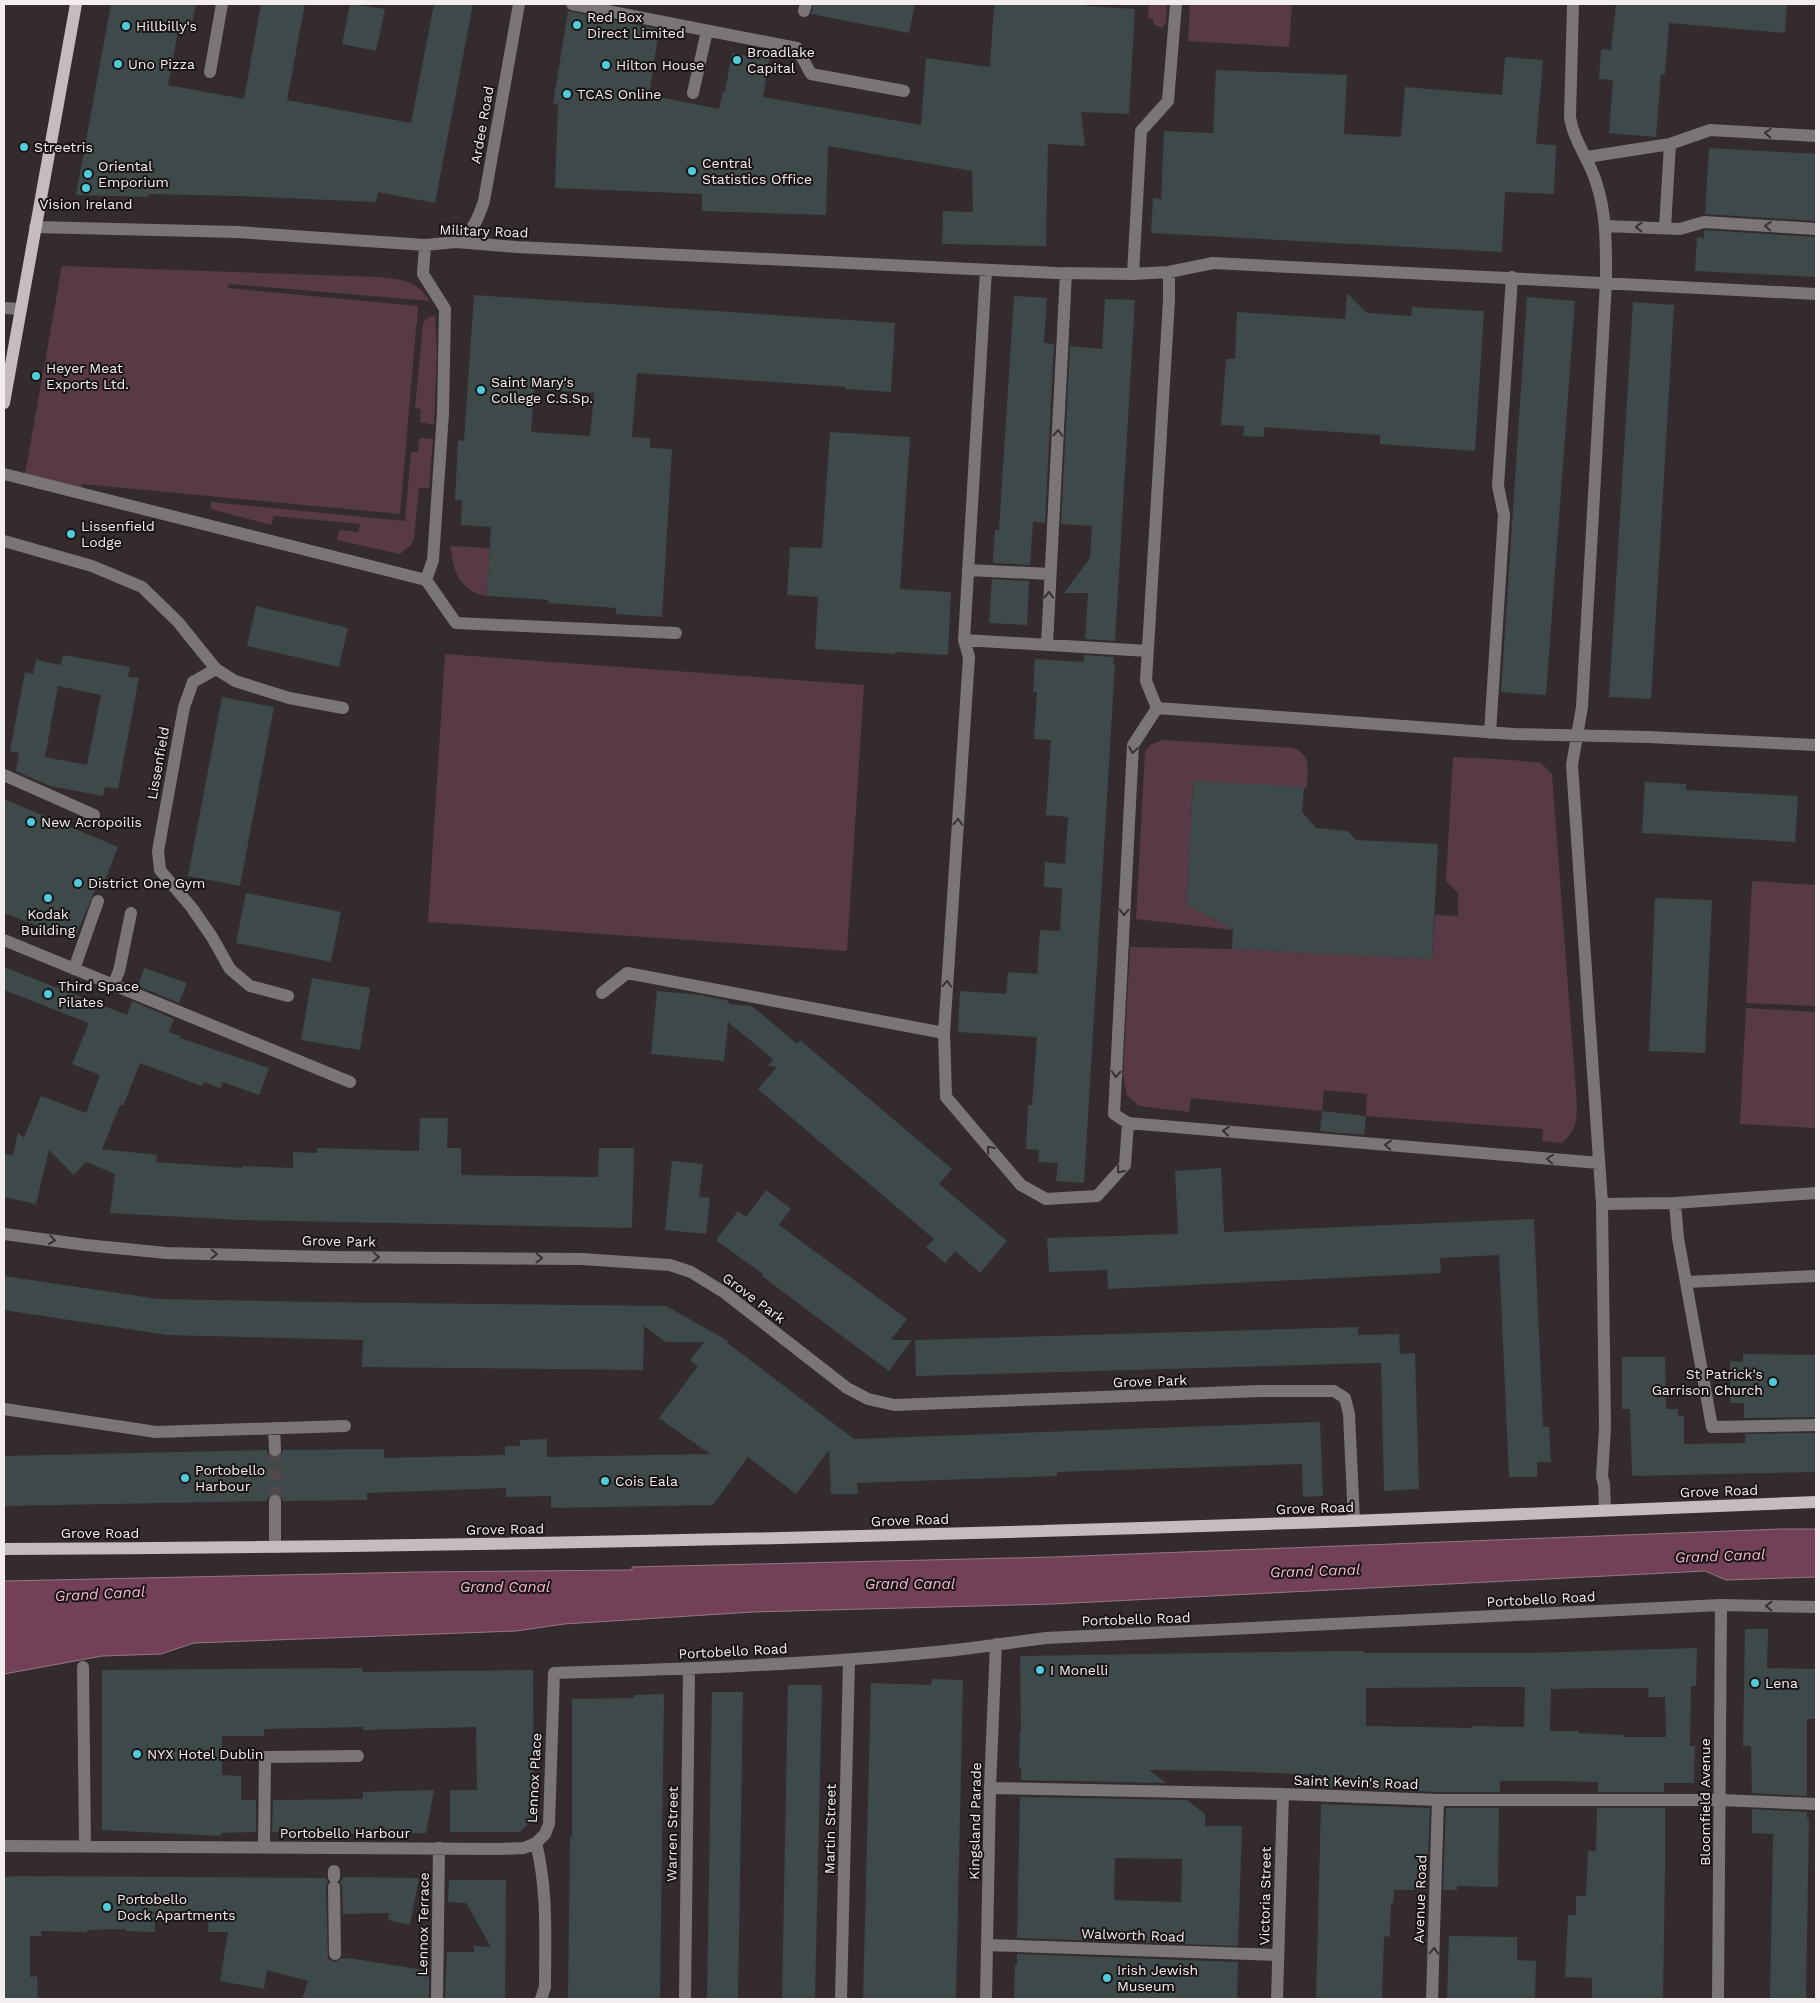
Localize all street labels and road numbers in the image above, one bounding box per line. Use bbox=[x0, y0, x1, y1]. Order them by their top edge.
street label: Ardee Road bbox=[467, 85, 497, 165]
street label: Military Road bbox=[439, 221, 529, 241]
street label: Lissenfield bbox=[144, 725, 172, 801]
street label: Grove Park bbox=[302, 1232, 376, 1250]
street label: Grove Park bbox=[720, 1269, 789, 1327]
street label: Grove Park bbox=[1113, 1372, 1187, 1390]
street label: Grove Road bbox=[1680, 1482, 1758, 1500]
street label: Grove Road bbox=[1276, 1499, 1354, 1517]
street label: Grove Road bbox=[871, 1511, 949, 1529]
street label: Grove Road bbox=[466, 1520, 544, 1538]
street label: Grove Road bbox=[61, 1525, 139, 1541]
street label: Portobello Road bbox=[1486, 1588, 1596, 1610]
street label: Portobello Road bbox=[1081, 1609, 1191, 1629]
street label: Portobello Road bbox=[678, 1640, 788, 1662]
street label: Lennox Place bbox=[524, 1732, 544, 1824]
street label: Bloomfield Avenue bbox=[1697, 1738, 1713, 1866]
street label: Kingsland Parade bbox=[966, 1762, 984, 1880]
street label: Saint Kevin's Road bbox=[1293, 1772, 1419, 1792]
street label: Martin Street bbox=[821, 1784, 839, 1874]
street label: Warren Street bbox=[663, 1786, 681, 1882]
street label: Portobello Harbour bbox=[280, 1825, 410, 1841]
street label: Victoria Street bbox=[1256, 1846, 1274, 1946]
street label: Avenue Road bbox=[1410, 1855, 1430, 1943]
street label: Lennox Terrace bbox=[414, 1872, 432, 1976]
street label: Walworth Road bbox=[1081, 1925, 1185, 1945]

